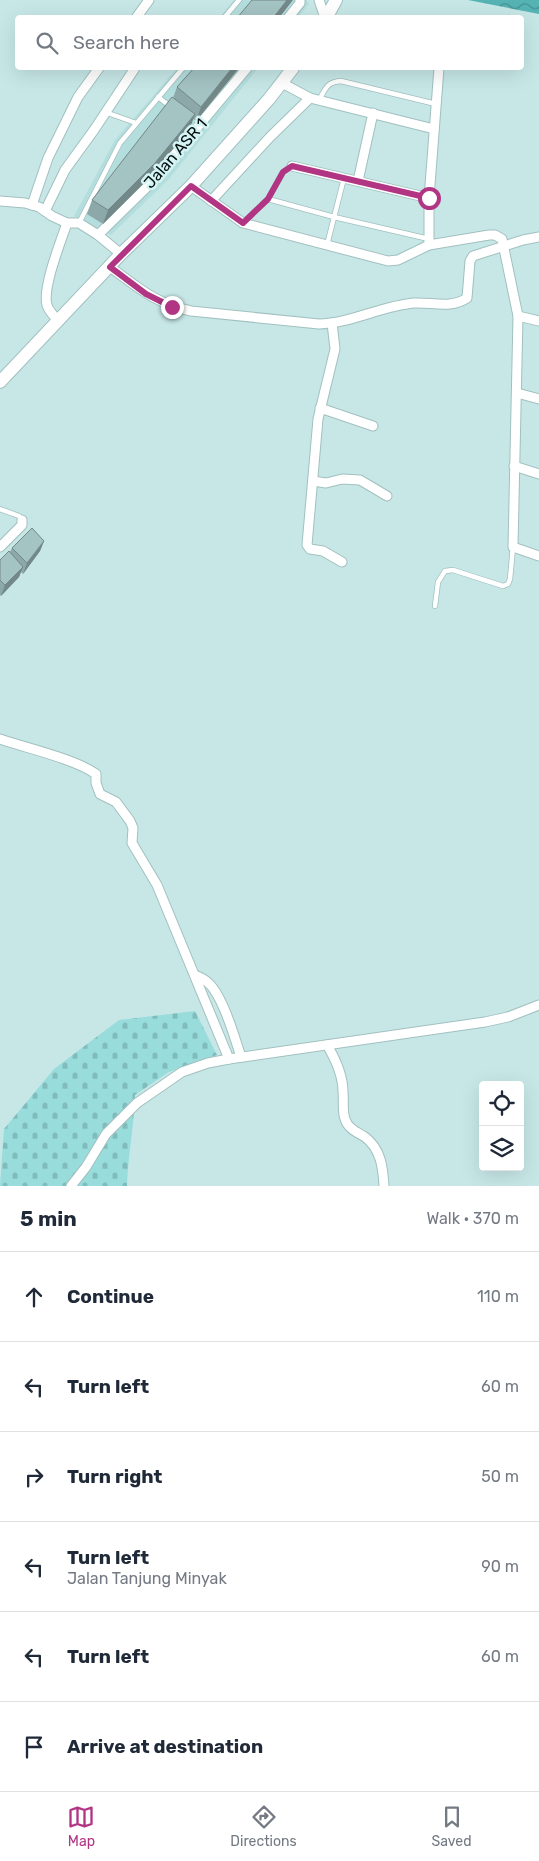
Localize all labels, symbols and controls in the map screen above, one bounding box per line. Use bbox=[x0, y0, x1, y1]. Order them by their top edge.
search box bbox=[15, 15, 524, 70]
icon: search bbox=[33, 29, 61, 57]
text: Search here bbox=[73, 31, 180, 54]
street label: Jalan ASR 1 bbox=[140, 114, 211, 192]
route start bbox=[418, 187, 441, 210]
route end bbox=[161, 296, 184, 319]
map controls bbox=[479, 1081, 524, 1171]
button: locate bbox=[479, 1081, 524, 1126]
button: layers bbox=[479, 1126, 524, 1171]
text: 5 min bbox=[20, 1206, 77, 1231]
text: Walk · 370 m bbox=[426, 1209, 519, 1228]
icon: ahead bbox=[20, 1283, 48, 1311]
text: Continue bbox=[67, 1285, 154, 1308]
text: 110 m bbox=[477, 1287, 519, 1306]
icon: left bbox=[20, 1373, 48, 1401]
text: Turn left bbox=[67, 1375, 149, 1398]
text: 60 m bbox=[481, 1377, 519, 1396]
icon: right bbox=[20, 1463, 48, 1491]
text: Turn right bbox=[67, 1465, 162, 1488]
text: 50 m bbox=[481, 1467, 519, 1486]
text: Turn left bbox=[67, 1546, 149, 1569]
icon: left bbox=[20, 1553, 48, 1581]
text: 90 m bbox=[481, 1557, 519, 1576]
text: Jalan Tanjung Minyak bbox=[67, 1569, 227, 1588]
icon: left bbox=[20, 1643, 48, 1671]
text: Turn left bbox=[67, 1645, 149, 1668]
text: 60 m bbox=[481, 1647, 519, 1666]
icon: arrive bbox=[20, 1733, 48, 1761]
text: Arrive at destination bbox=[67, 1735, 263, 1758]
tab: Map bbox=[67, 1803, 95, 1850]
tab: Directions bbox=[230, 1803, 297, 1850]
tab: Saved bbox=[432, 1803, 472, 1850]

